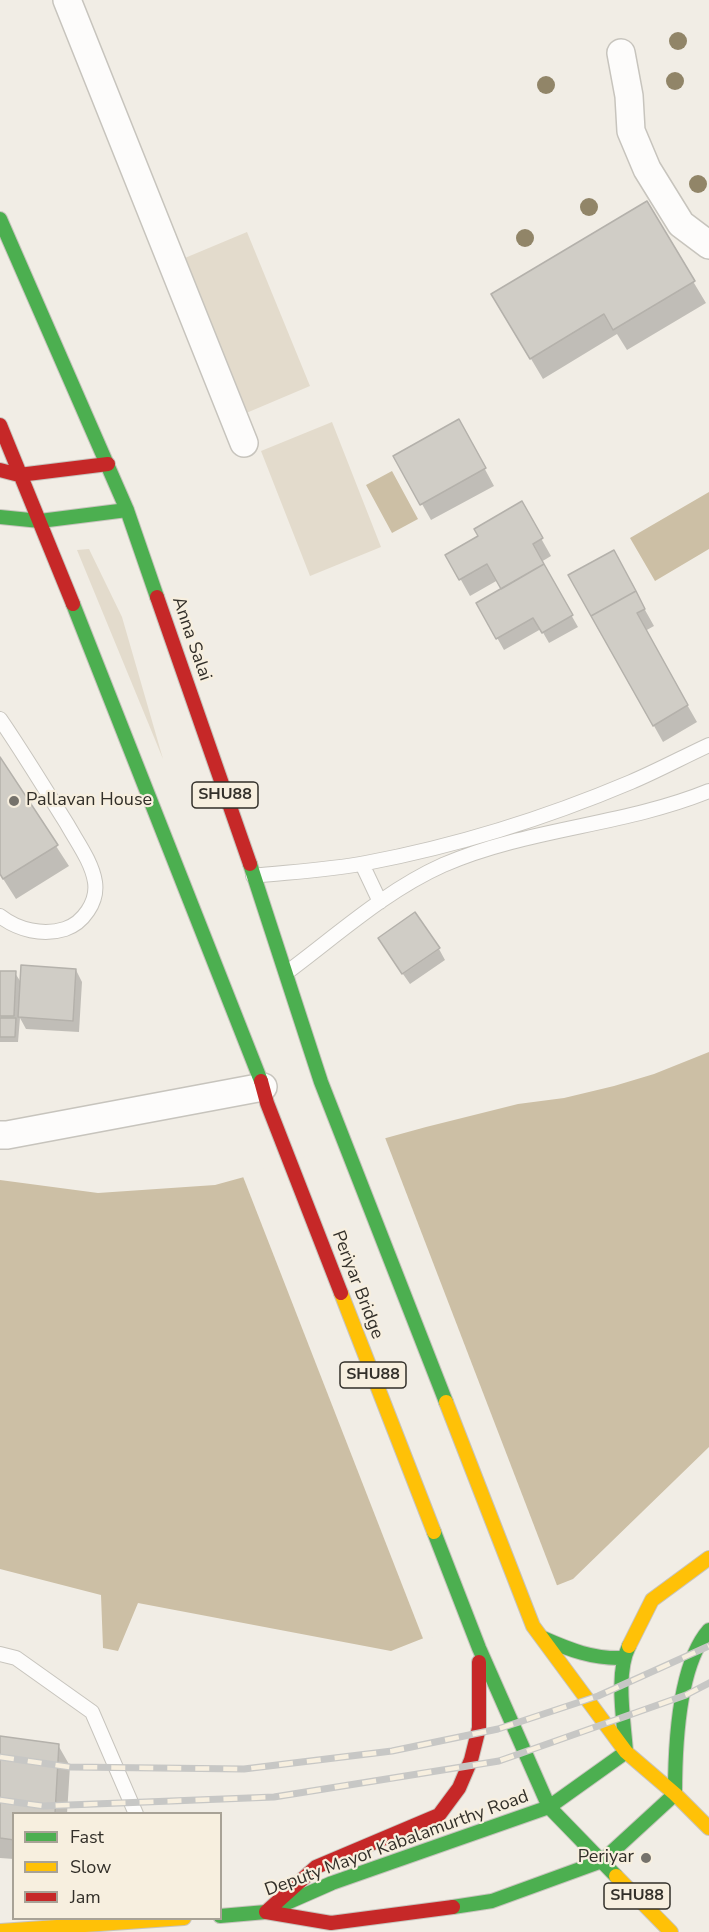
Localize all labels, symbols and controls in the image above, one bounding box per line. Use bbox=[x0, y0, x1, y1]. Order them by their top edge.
street label: Anna Salai bbox=[167, 594, 215, 684]
road number: SHU88 bbox=[192, 782, 258, 808]
place label: Pallavan House bbox=[26, 790, 152, 812]
marker: Pallavan House bbox=[7, 794, 21, 808]
street label: Periyar Bridge bbox=[326, 1228, 388, 1342]
road number: SHU88 bbox=[340, 1362, 406, 1388]
street label: Deputy Mayor Kabalamurthy Road bbox=[262, 1786, 532, 1902]
legend bbox=[12, 1812, 222, 1920]
text: Fast bbox=[70, 1825, 104, 1849]
place label: Periyar bbox=[578, 1847, 634, 1869]
marker: Periyar bbox=[639, 1851, 653, 1865]
text: Slow bbox=[70, 1855, 111, 1879]
road number: SHU88 bbox=[604, 1883, 670, 1909]
text: Jam bbox=[70, 1885, 101, 1909]

